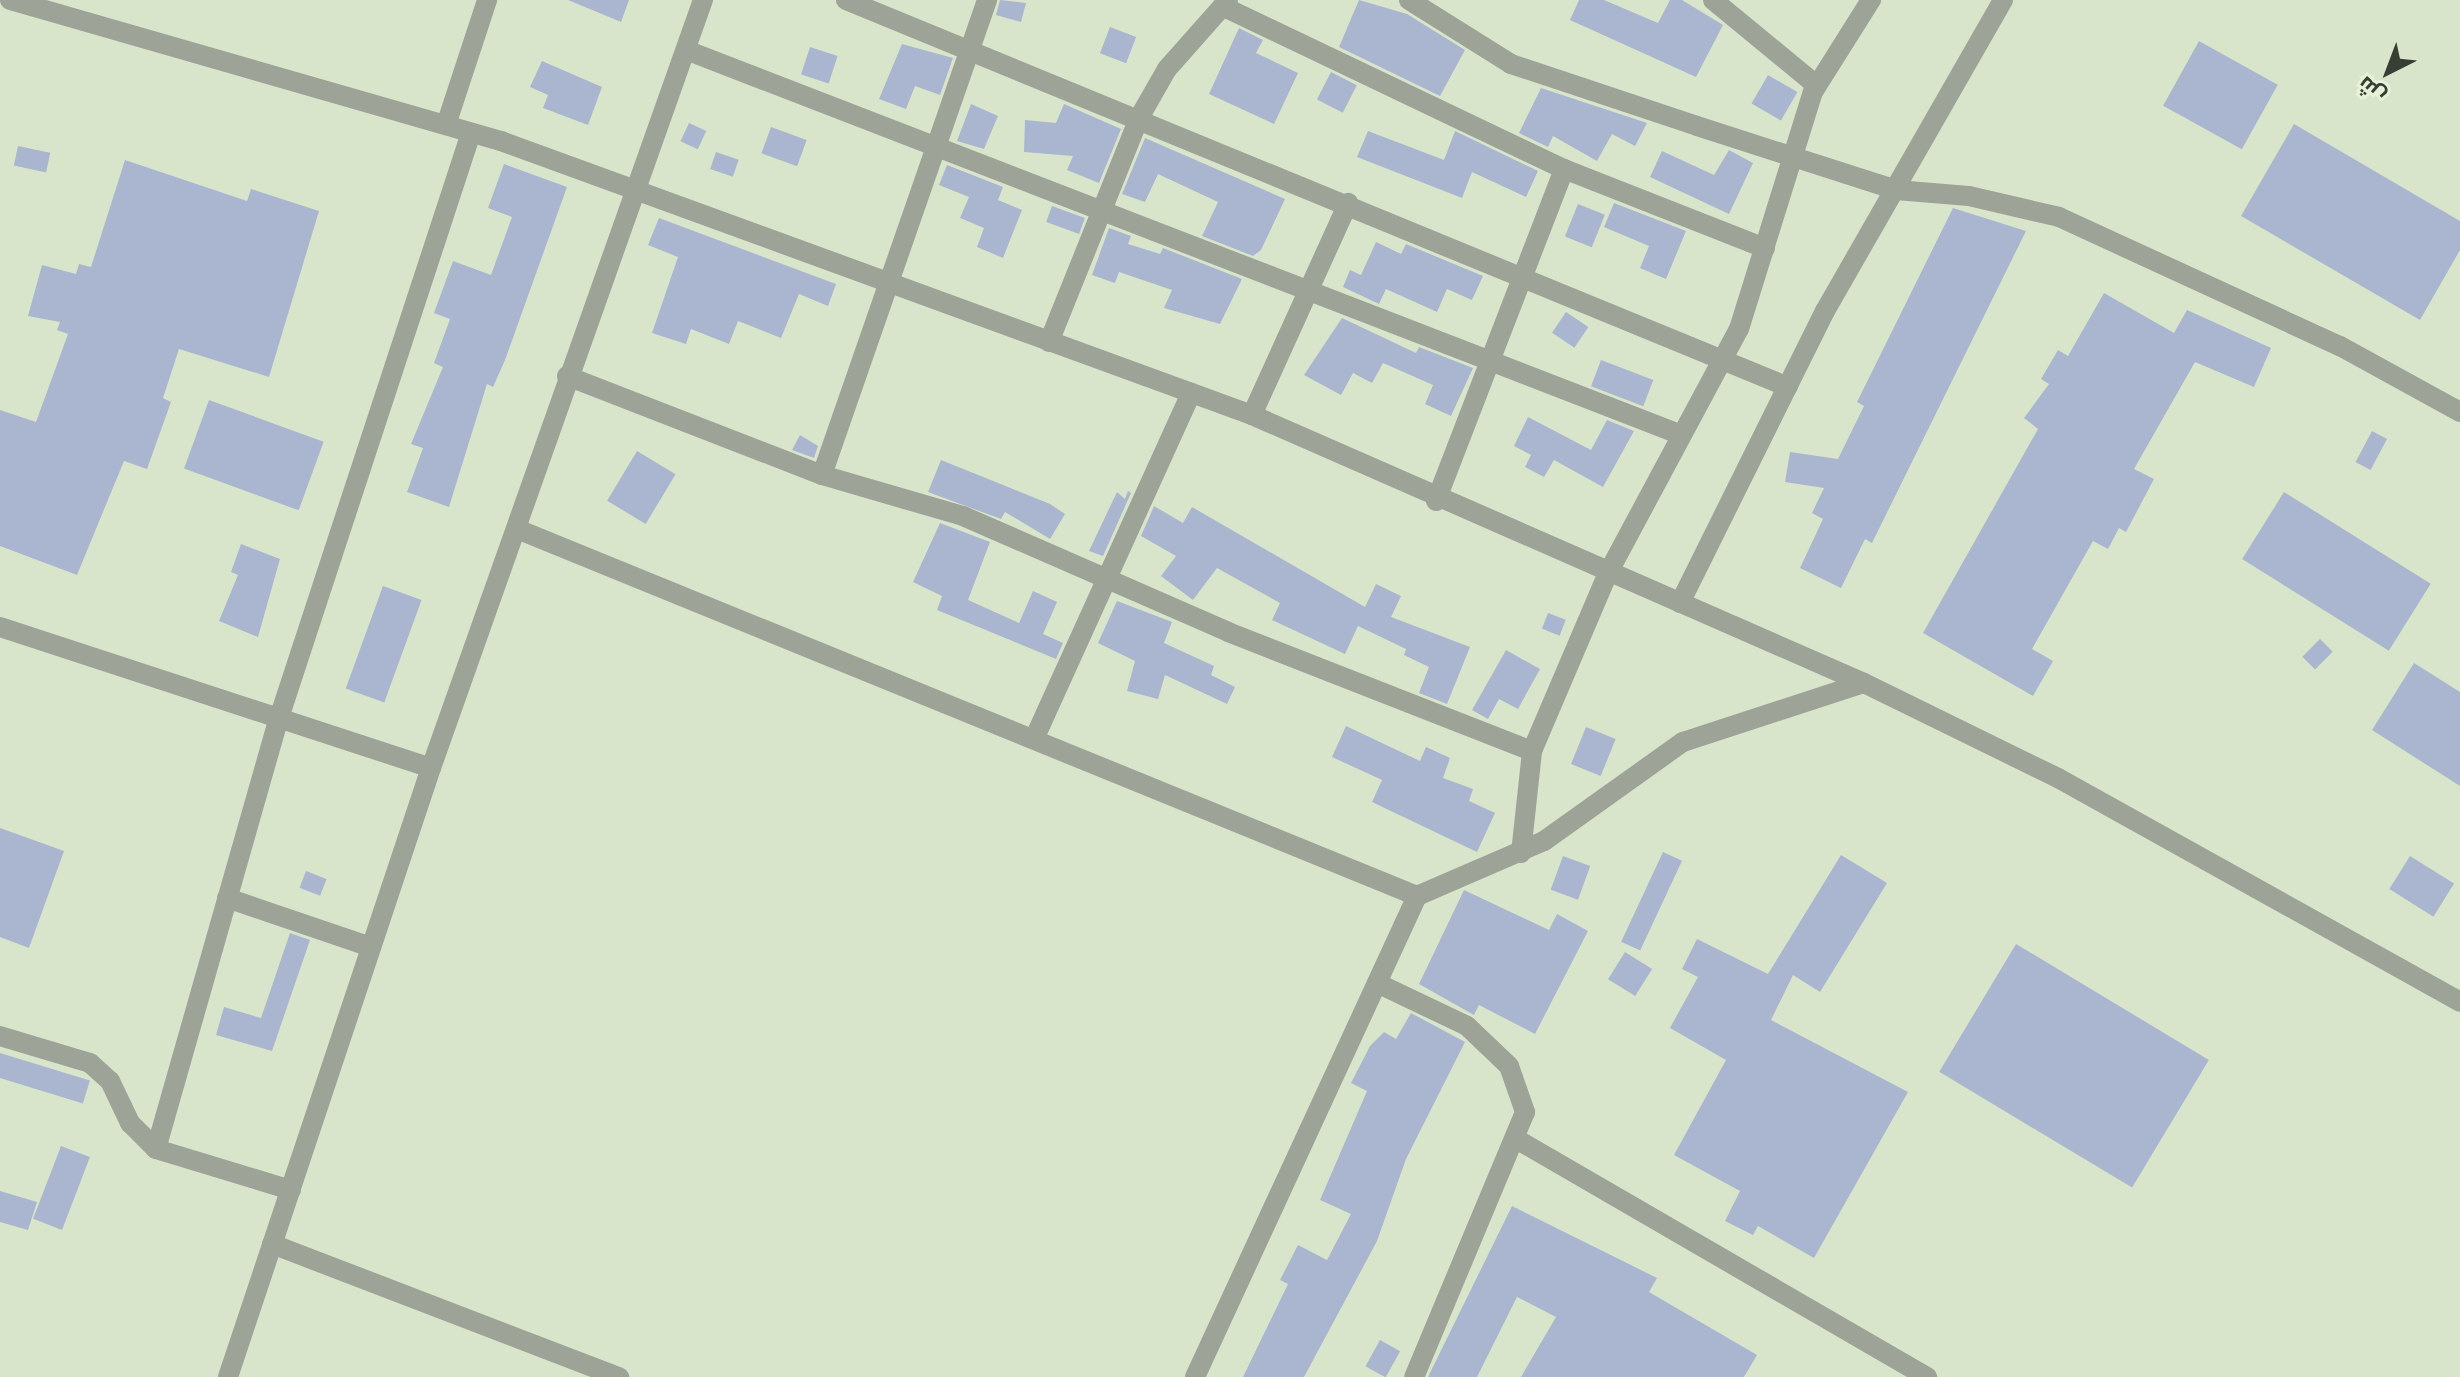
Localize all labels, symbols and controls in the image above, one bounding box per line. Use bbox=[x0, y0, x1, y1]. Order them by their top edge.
north arrow bbox=[2348, 32, 2428, 112]
text: ش bbox=[2352, 71, 2391, 110]

